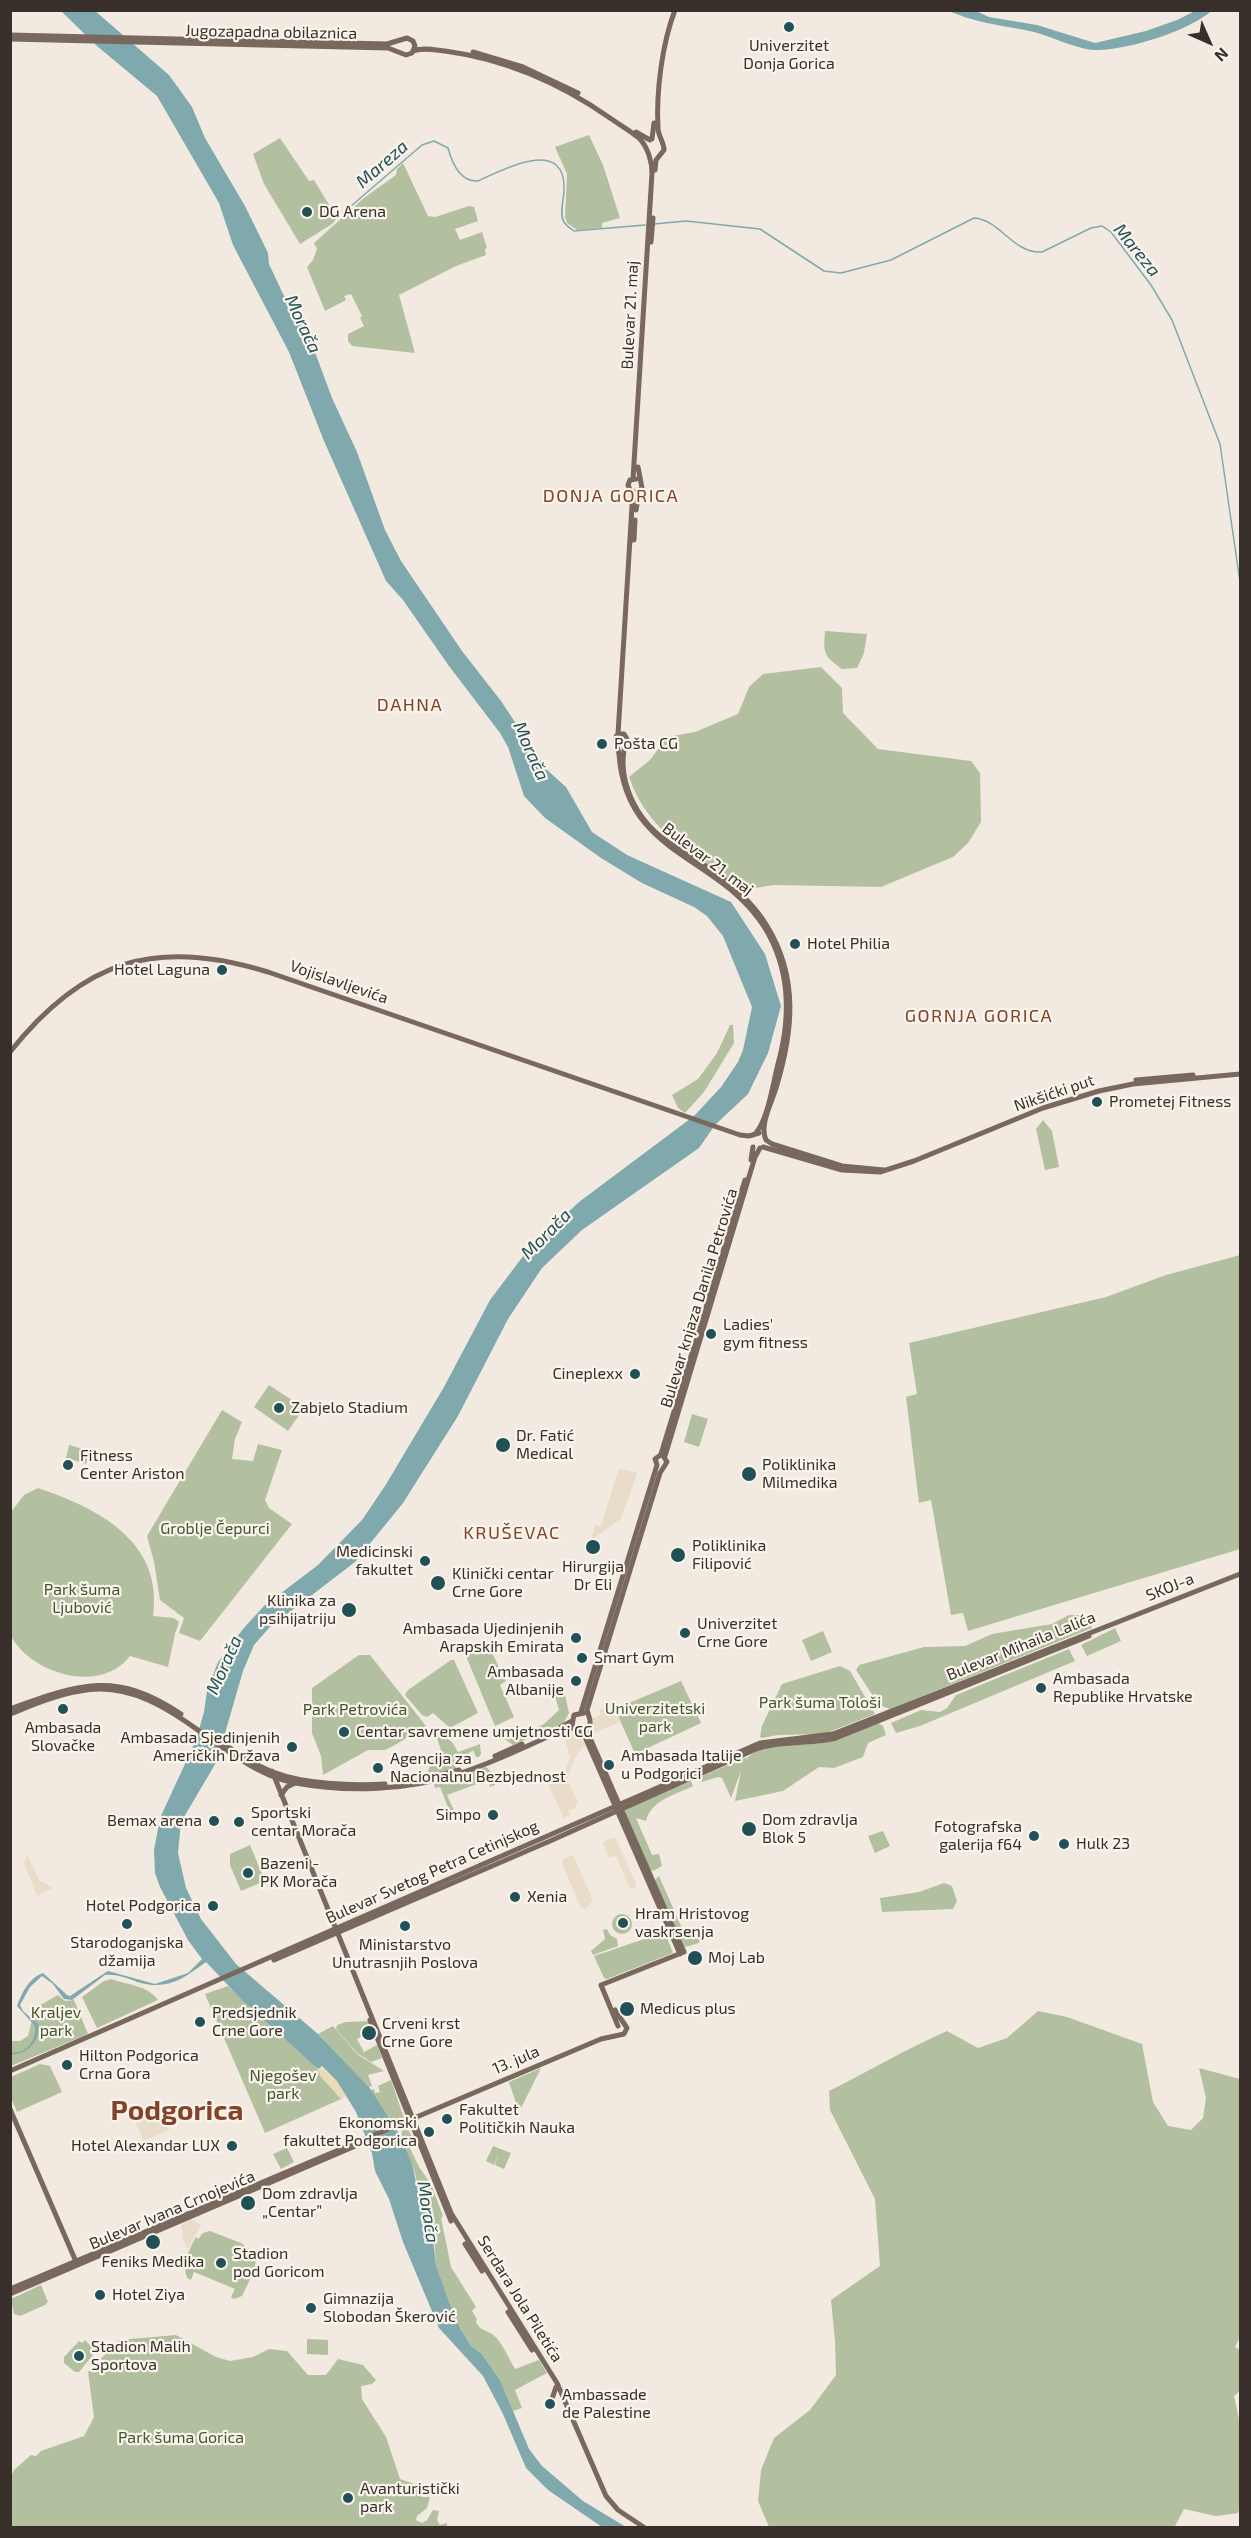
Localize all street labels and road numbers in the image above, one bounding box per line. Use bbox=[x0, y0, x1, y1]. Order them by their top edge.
street label: Jugozapadna obilaznica bbox=[185, 21, 357, 43]
street label: Bulevar 21. maj bbox=[618, 260, 642, 370]
street label: Bulevar 21. maj bbox=[659, 819, 757, 899]
street label: Vojislavljevića bbox=[287, 956, 391, 1008]
street label: Nikšićki put bbox=[1011, 1070, 1097, 1116]
street label: Bulevar knjaza Danila Petrovića bbox=[656, 1186, 742, 1410]
street label: SKOJ-a bbox=[1143, 1569, 1197, 1605]
street label: Bulevar Mihaila Lalića bbox=[944, 1607, 1098, 1685]
street label: Bulevar Svetog Petra Cetinjskog bbox=[323, 1816, 541, 1928]
street label: 13. jula bbox=[490, 2042, 542, 2078]
street label: Bulevar Ivana Crnojevića bbox=[86, 2166, 258, 2254]
street label: Serdara Jola Piletića bbox=[473, 2232, 567, 2366]

